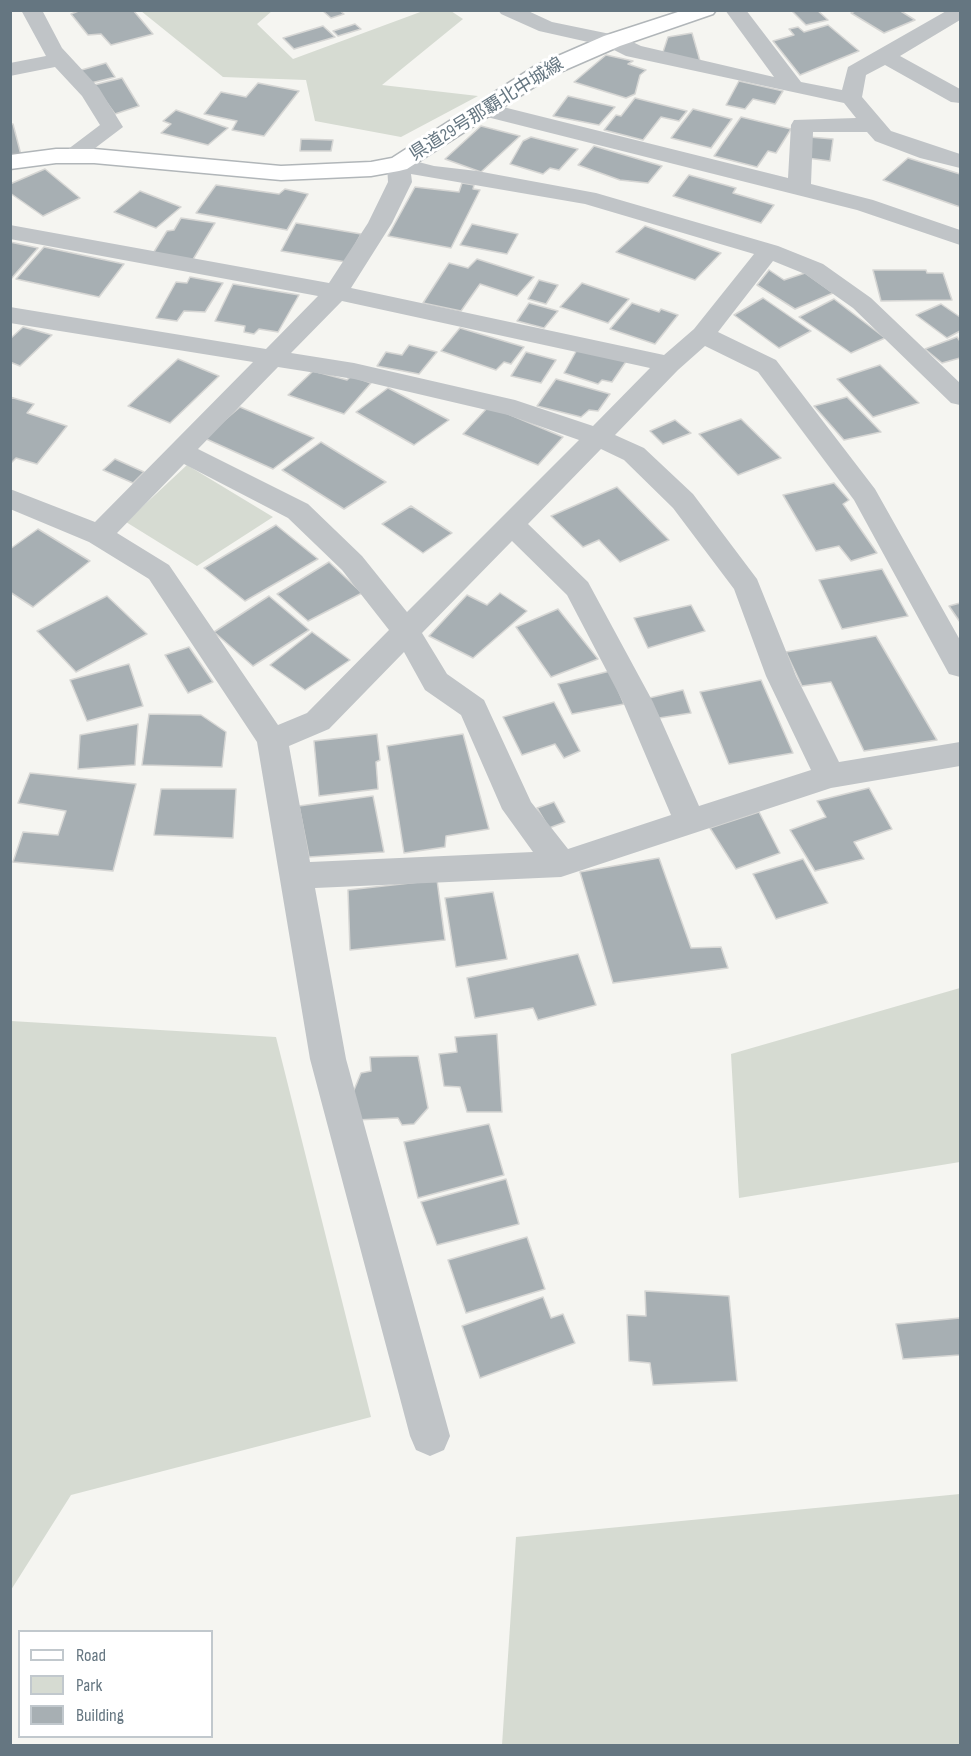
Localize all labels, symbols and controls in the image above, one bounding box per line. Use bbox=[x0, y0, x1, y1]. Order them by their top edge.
street label: 県道29号那覇北中城線 bbox=[406, 54, 568, 166]
legend bbox=[18, 1630, 213, 1738]
text: Road bbox=[76, 1645, 106, 1666]
text: Park bbox=[76, 1675, 102, 1696]
text: Building bbox=[76, 1705, 124, 1726]

